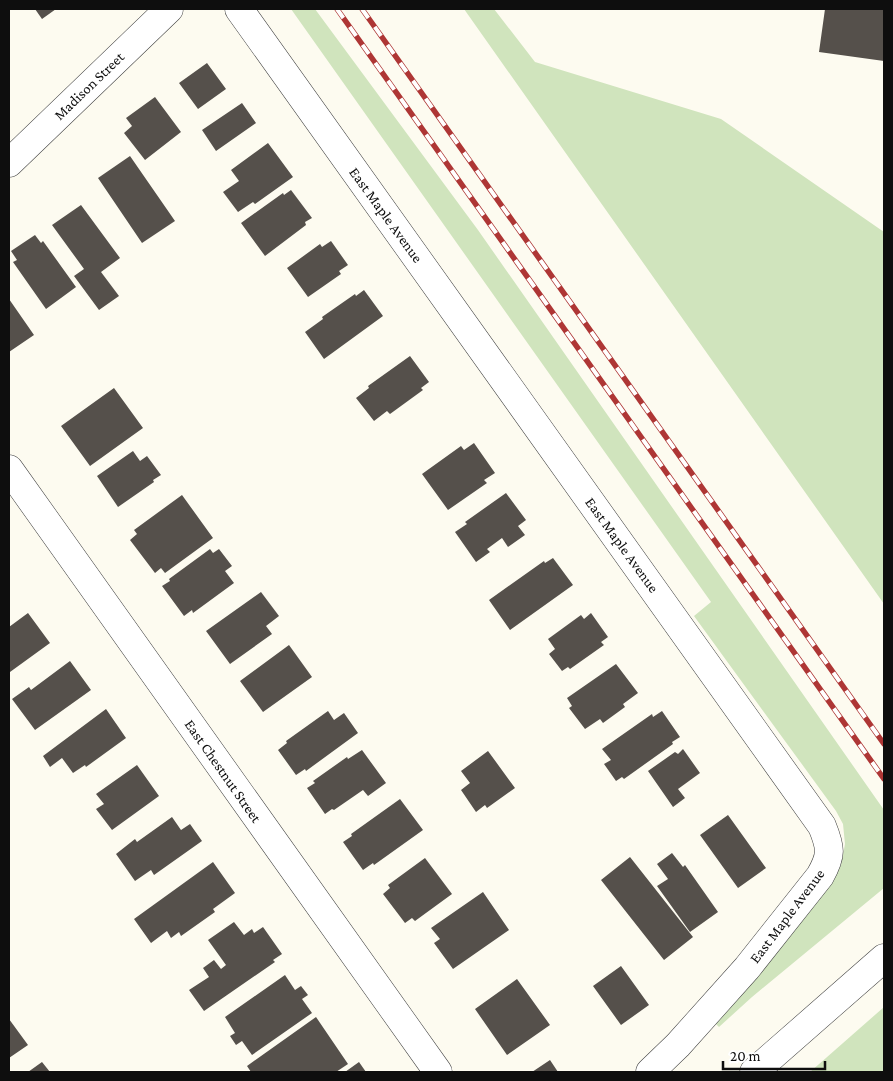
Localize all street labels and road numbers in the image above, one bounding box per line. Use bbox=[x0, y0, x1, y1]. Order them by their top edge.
street label: Madison Street bbox=[51, 48, 128, 123]
street label: East Maple Avenue bbox=[345, 164, 426, 267]
street label: East Maple Avenue bbox=[581, 494, 662, 597]
street label: East Chestnut Street bbox=[181, 716, 265, 826]
street label: East Maple Avenue bbox=[746, 866, 829, 967]

